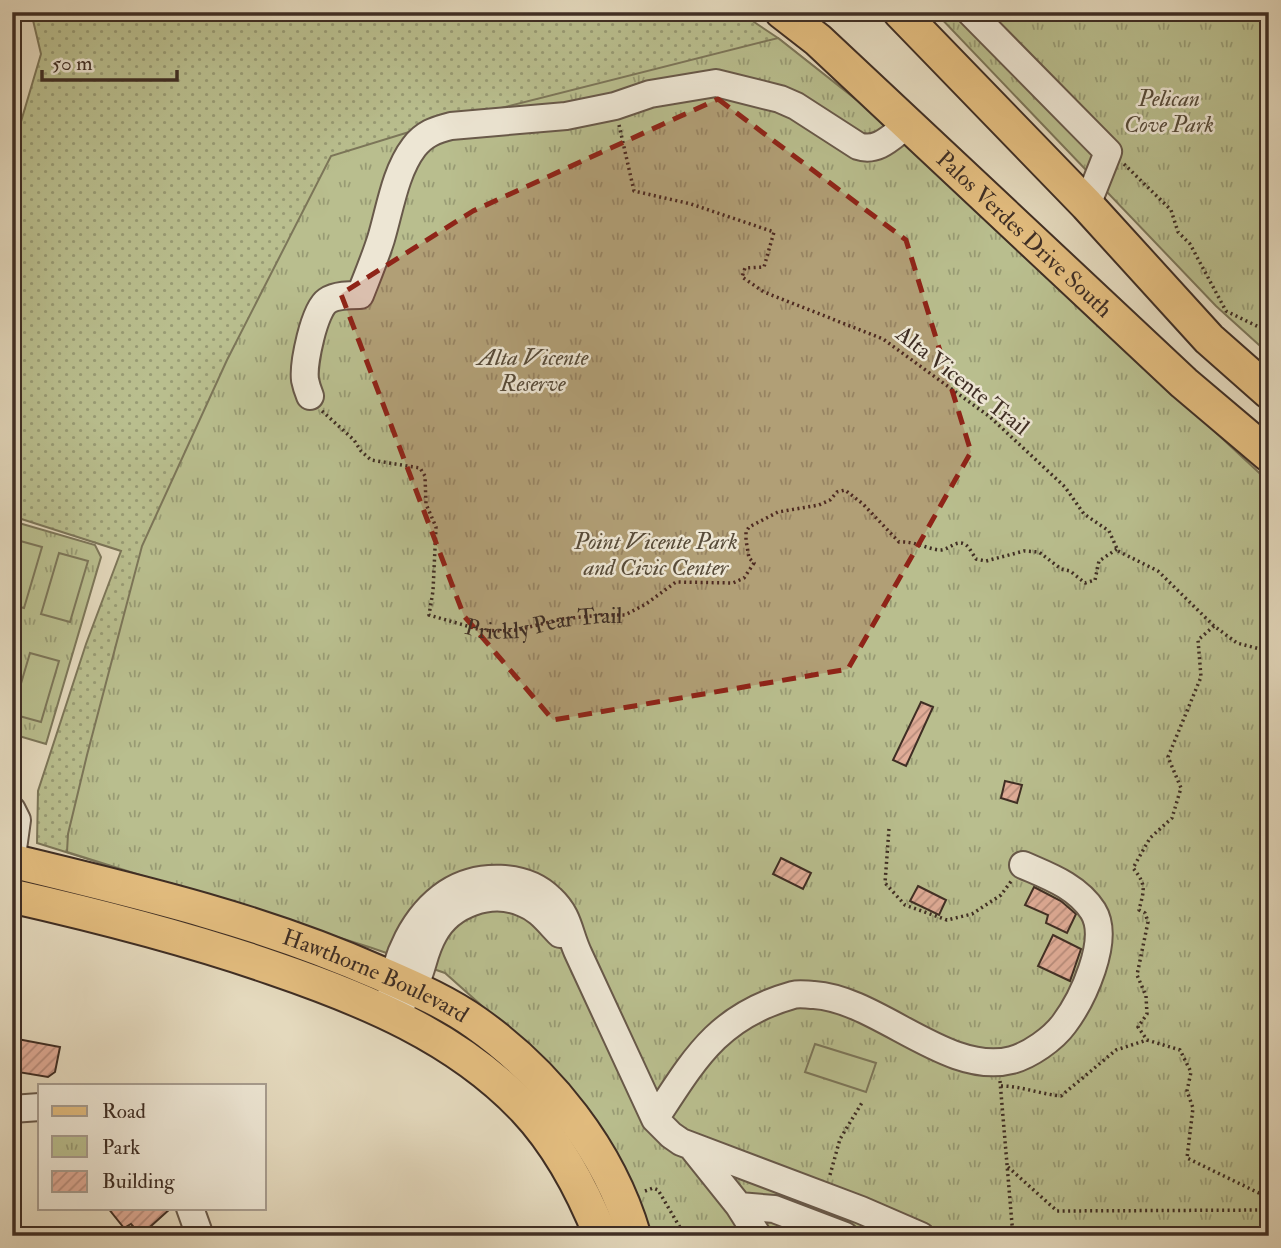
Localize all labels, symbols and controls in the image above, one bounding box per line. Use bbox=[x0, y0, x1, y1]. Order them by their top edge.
scale bar bbox=[42, 38, 177, 82]
text: 50 m bbox=[52, 50, 93, 77]
park label: Pelican Cove Park bbox=[1124, 84, 1214, 139]
street label: Palos Verdes Drive South bbox=[930, 145, 1119, 324]
street label: Alta Vicente Trail bbox=[889, 319, 1035, 442]
park label: Alta Vicente Reserve bbox=[475, 343, 589, 398]
park label: Point Vicente Park and Civic Center bbox=[573, 527, 738, 582]
street label: Prickly Pear Trail bbox=[462, 601, 623, 646]
street label: Hawthorne Boulevard bbox=[279, 922, 474, 1029]
legend bbox=[38, 1084, 266, 1210]
text: Road bbox=[102, 1098, 147, 1125]
text: Park bbox=[102, 1134, 140, 1161]
text: Building bbox=[102, 1168, 175, 1195]

